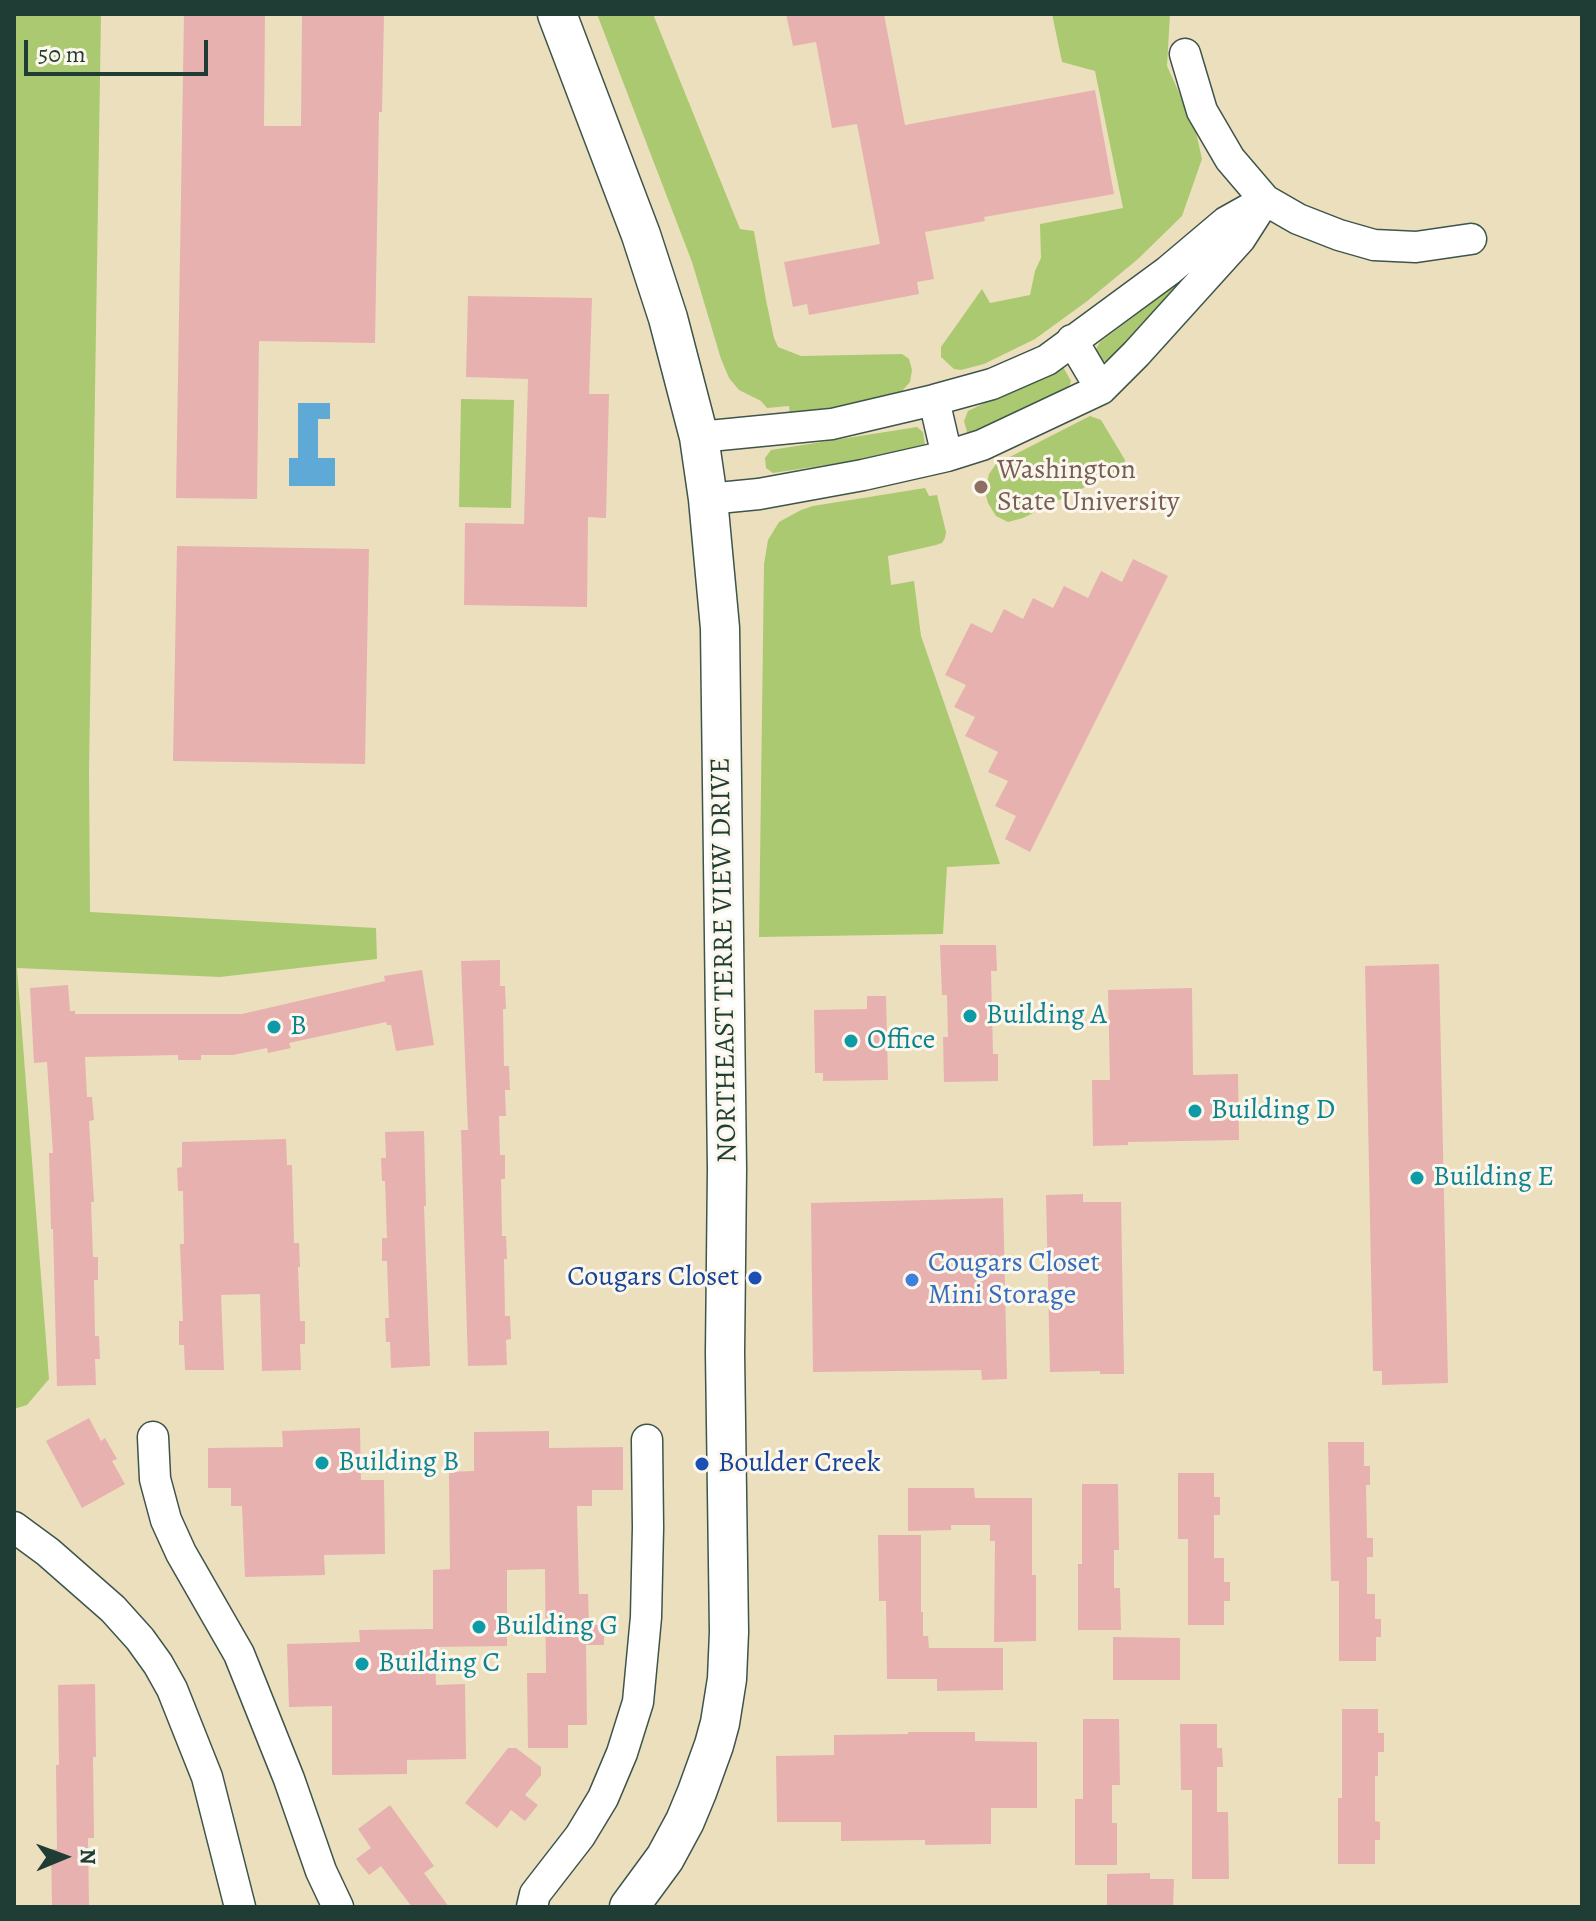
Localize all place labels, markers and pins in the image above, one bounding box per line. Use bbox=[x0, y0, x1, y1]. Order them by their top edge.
place label: Washington State University bbox=[997, 454, 1179, 520]
marker: Washington State University bbox=[972, 478, 990, 496]
place label: Building A bbox=[986, 999, 1107, 1033]
marker: Building A bbox=[961, 1007, 979, 1025]
place label: B bbox=[290, 1010, 307, 1044]
marker: B bbox=[265, 1018, 283, 1036]
place label: Office bbox=[867, 1024, 935, 1058]
marker: Office bbox=[842, 1032, 860, 1050]
place label: Building D bbox=[1211, 1094, 1335, 1128]
marker: Building D bbox=[1186, 1102, 1204, 1120]
place label: Building E bbox=[1433, 1161, 1554, 1195]
marker: Building E bbox=[1408, 1169, 1426, 1187]
place label: Cougars Closet Mini Storage bbox=[928, 1247, 1100, 1313]
place label: Cougars Closet bbox=[567, 1261, 739, 1295]
marker: Cougars Closet bbox=[746, 1269, 764, 1287]
marker: Cougars Closet Mini Storage bbox=[903, 1271, 921, 1289]
place label: Building B bbox=[338, 1446, 459, 1480]
place label: Boulder Creek bbox=[718, 1447, 881, 1481]
marker: Building B bbox=[313, 1454, 331, 1472]
marker: Boulder Creek bbox=[693, 1455, 711, 1473]
place label: Building G bbox=[495, 1610, 618, 1644]
marker: Building G bbox=[470, 1618, 488, 1636]
place label: Building C bbox=[378, 1647, 500, 1681]
marker: Building C bbox=[353, 1655, 371, 1673]

